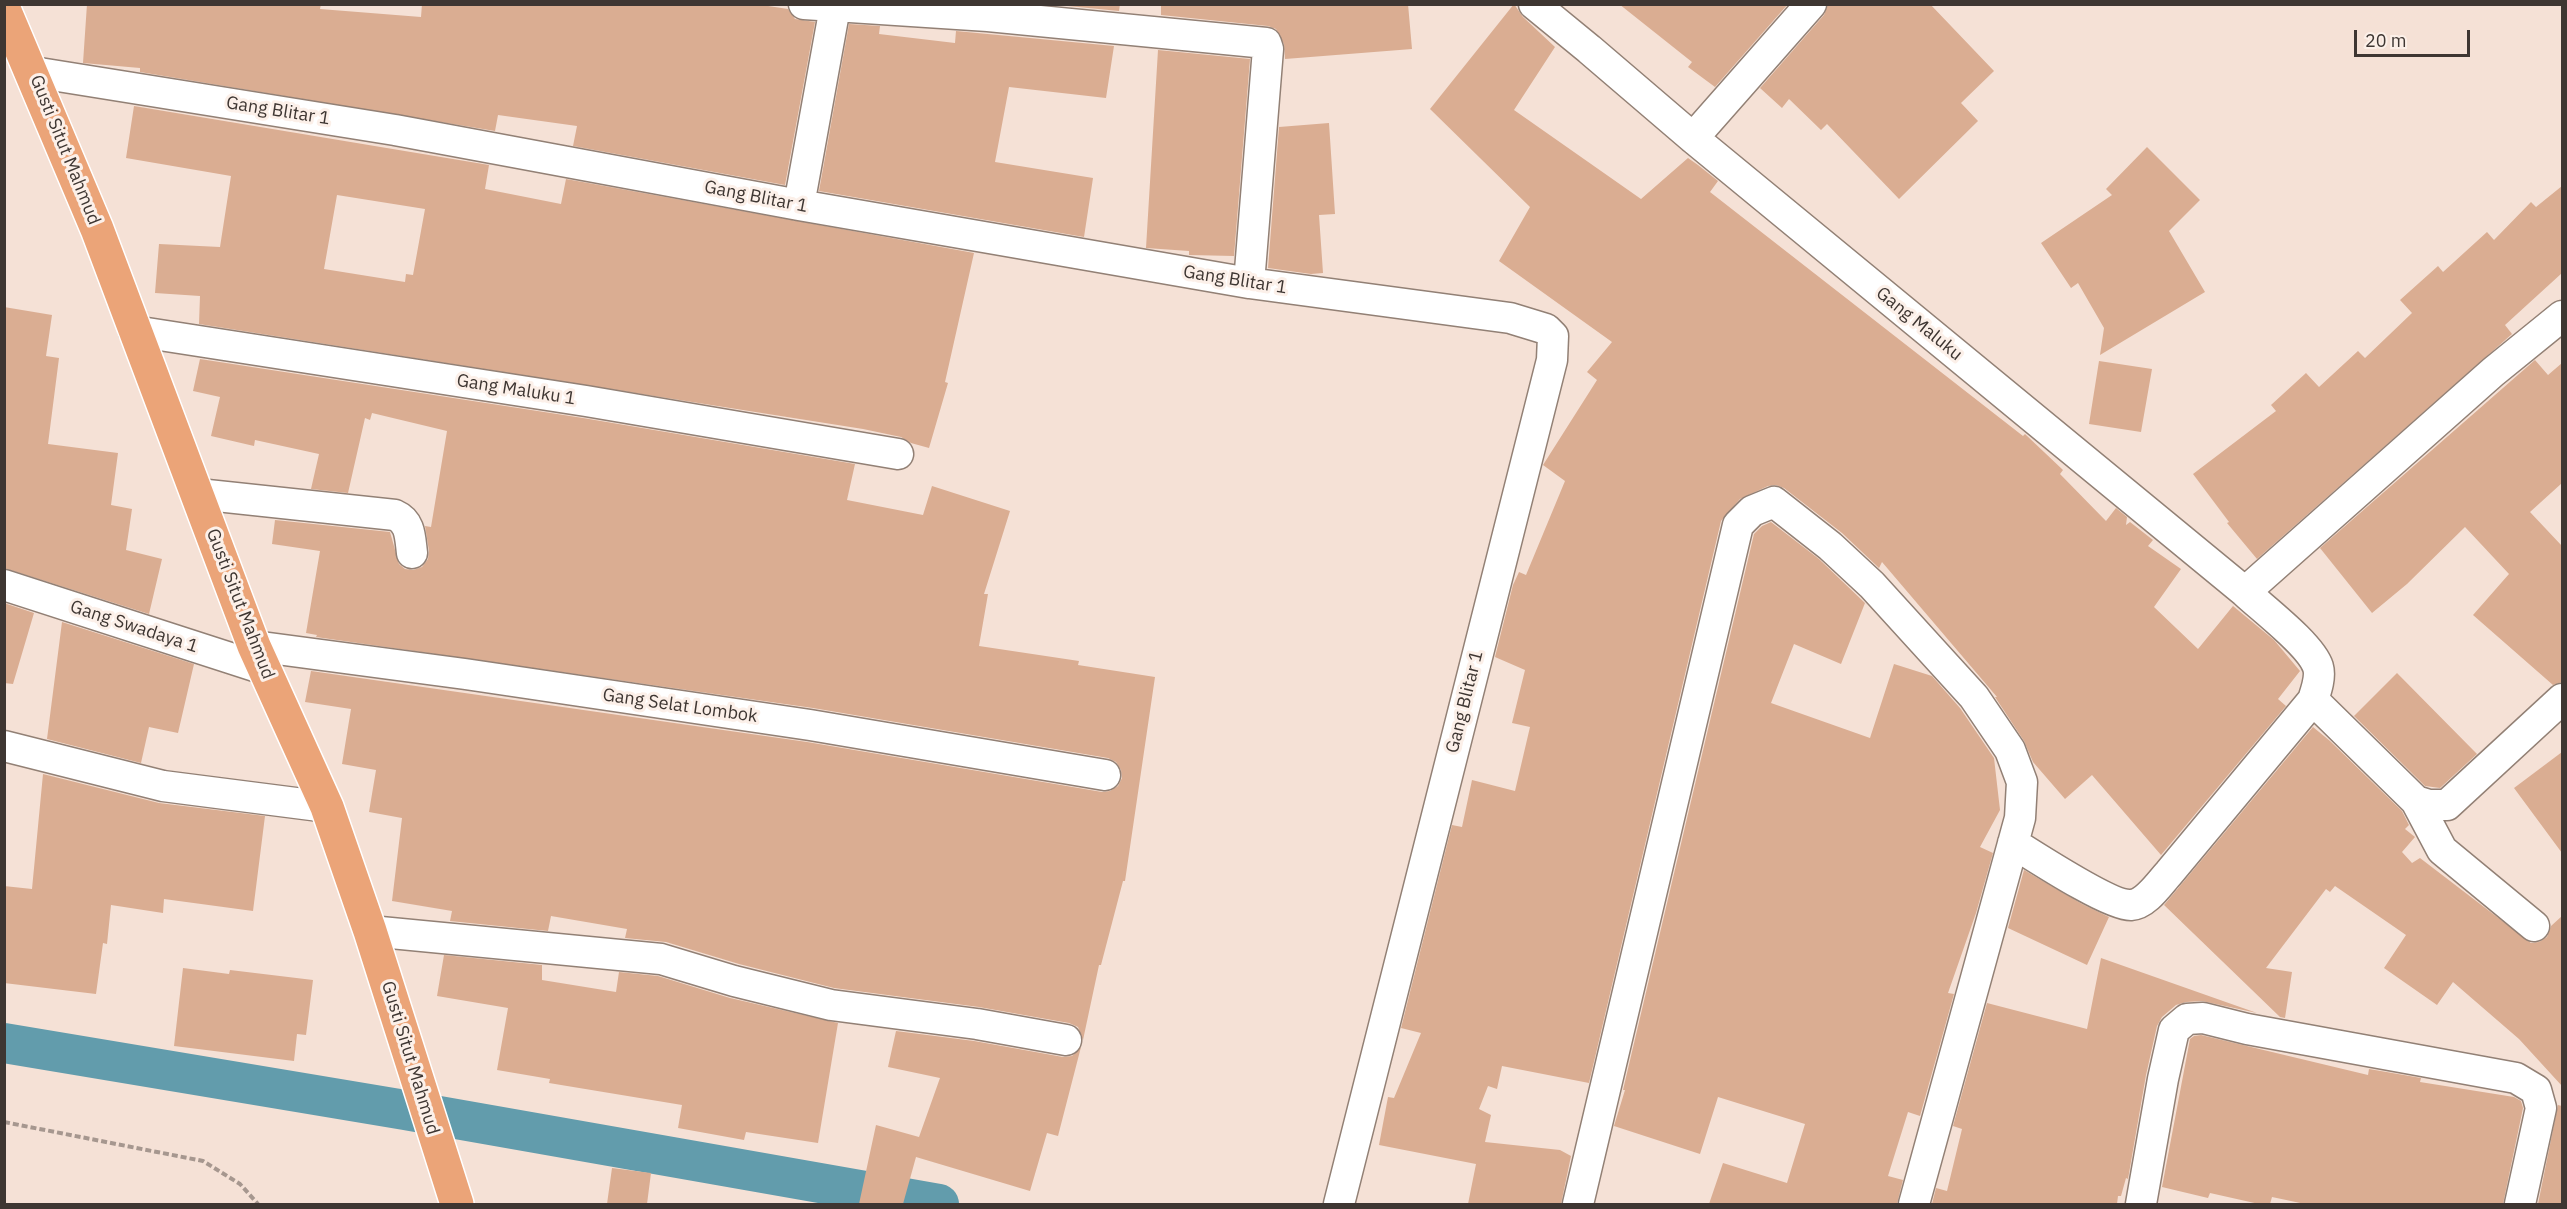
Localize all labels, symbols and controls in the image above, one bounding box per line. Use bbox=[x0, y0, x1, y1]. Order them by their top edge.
scale bar bbox=[2357, 18, 2472, 56]
text: 20 m bbox=[2365, 29, 2407, 52]
street label: Gusti Situt Mahmud bbox=[25, 72, 105, 228]
street label: Gang Blitar 1 bbox=[225, 92, 331, 130]
street label: Gang Blitar 1 bbox=[702, 176, 810, 218]
street label: Gang Blitar 1 bbox=[1182, 261, 1288, 299]
street label: Gang Maluku bbox=[1871, 283, 1967, 365]
street label: Gang Maluku 1 bbox=[455, 370, 577, 410]
street label: Gusti Situt Mahmud bbox=[201, 526, 279, 682]
street label: Gang Swadaya 1 bbox=[67, 596, 201, 658]
street label: Gang Blitar 1 bbox=[1442, 649, 1488, 755]
street label: Gang Selat Lombok bbox=[601, 684, 759, 728]
street label: Gusti Situt Mahmud bbox=[376, 979, 444, 1137]

